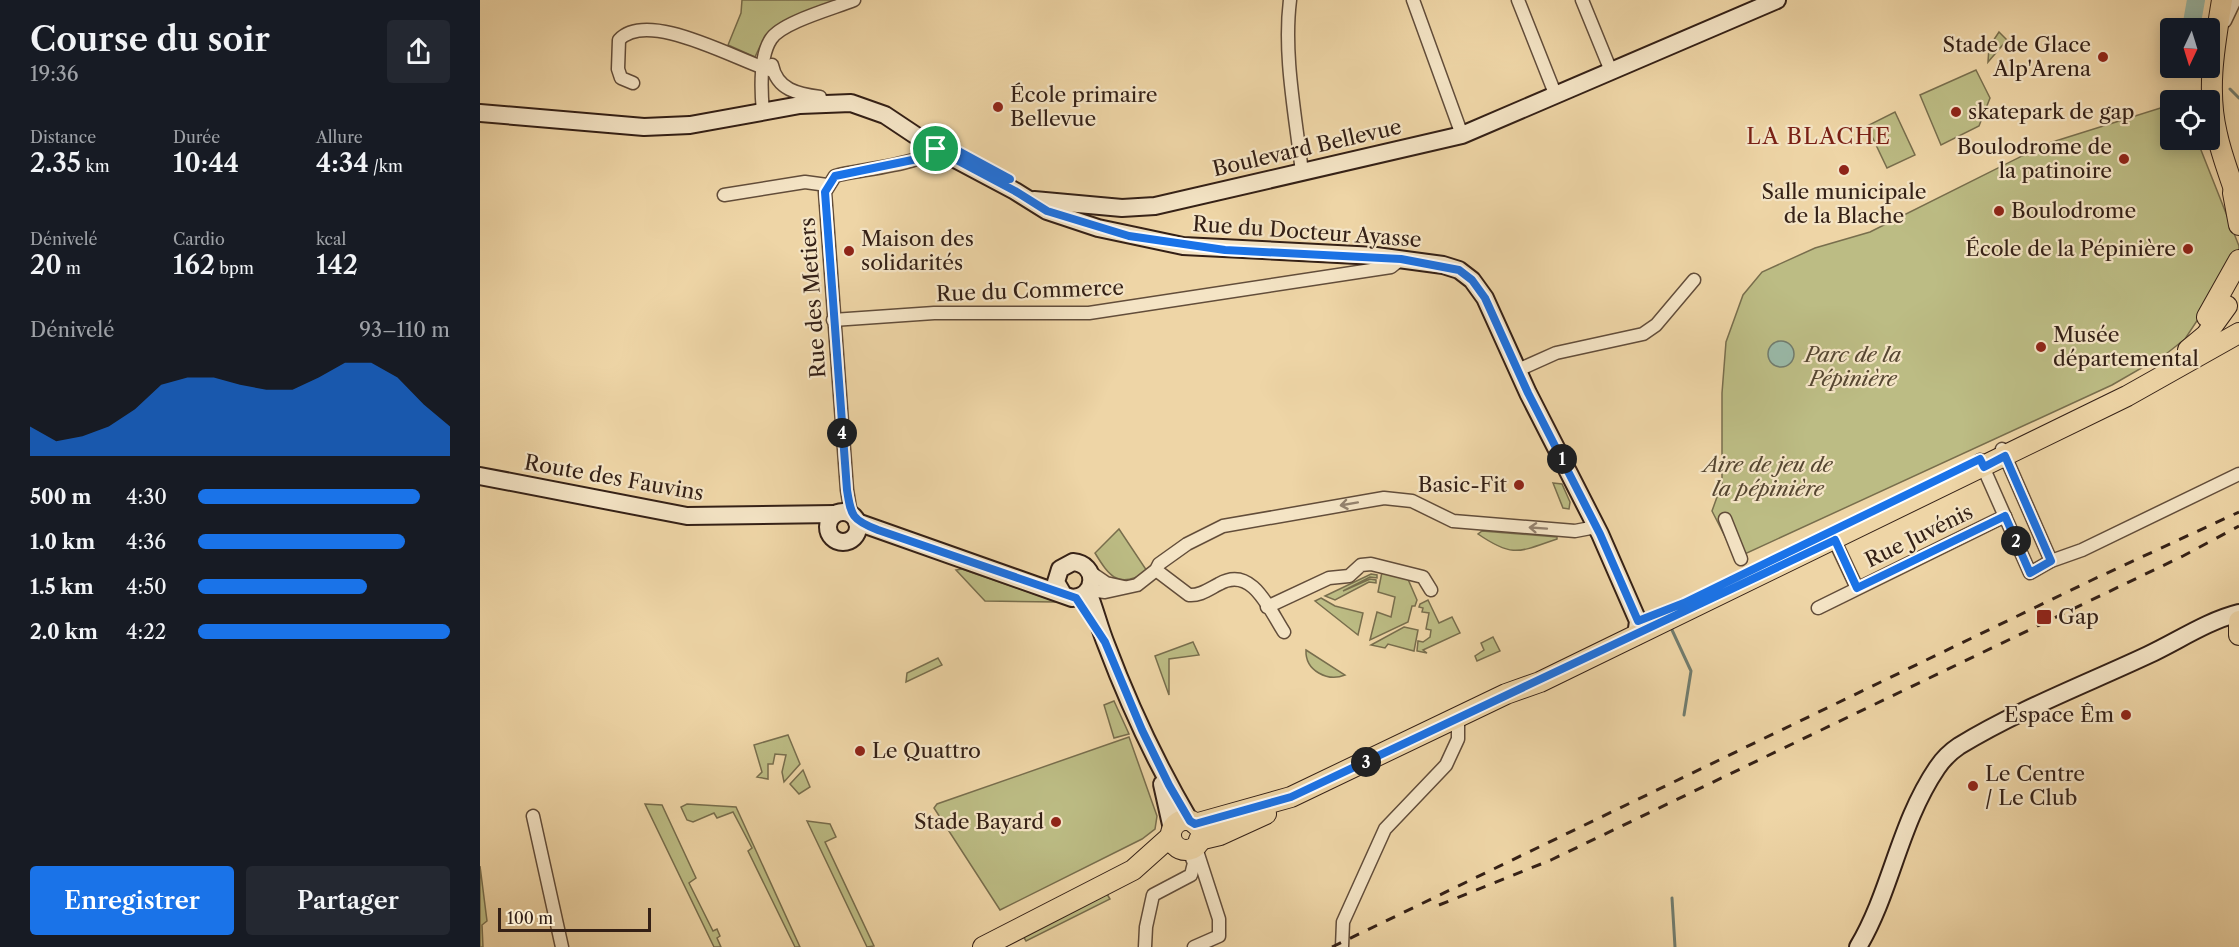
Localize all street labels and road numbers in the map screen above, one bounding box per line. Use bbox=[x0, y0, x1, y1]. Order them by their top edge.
street label: Boulevard Bellevue bbox=[1210, 114, 1404, 181]
street label: Rue du Docteur Ayasse bbox=[1192, 211, 1422, 252]
street label: Rue des Metiers bbox=[794, 217, 831, 379]
street label: Rue du Commerce bbox=[935, 275, 1124, 306]
street label: Route des Fauvins bbox=[522, 449, 706, 506]
street label: Rue Juvénis bbox=[1861, 499, 1977, 572]

